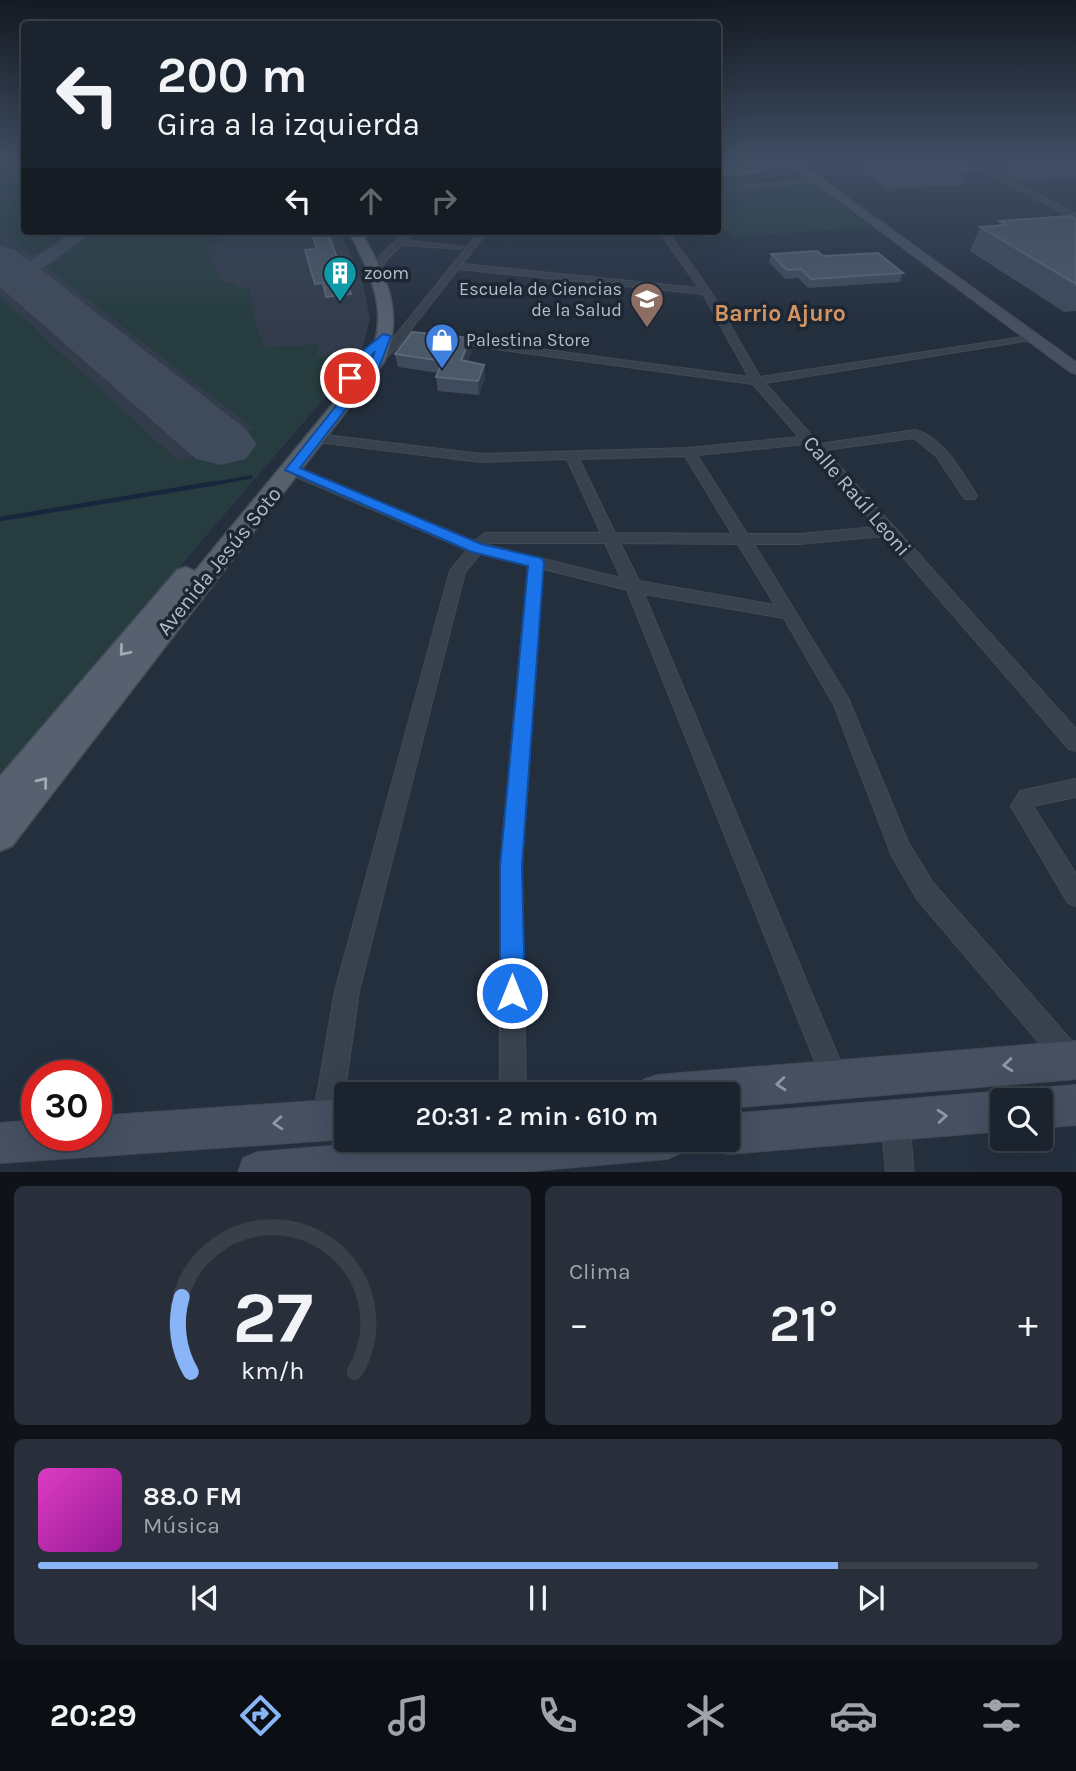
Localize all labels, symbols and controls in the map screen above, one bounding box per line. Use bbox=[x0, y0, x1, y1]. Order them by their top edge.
text: 200 m bbox=[157, 47, 308, 104]
icon: left bbox=[42, 49, 133, 140]
text: Gira a la izquierda bbox=[157, 106, 420, 143]
icon: left bbox=[279, 182, 317, 220]
icon: ahead bbox=[352, 182, 390, 220]
icon: right bbox=[425, 182, 463, 220]
building icon: zoom bbox=[321, 254, 359, 303]
place label: zoom bbox=[364, 262, 409, 284]
place label: Escuela de Ciencias de la Salud bbox=[459, 278, 622, 321]
school or university icon: Escuela de Ciencias de la Salud bbox=[628, 280, 666, 329]
district label: Barrio Ajuro bbox=[714, 300, 846, 327]
shop icon: Palestina Store bbox=[423, 321, 461, 370]
place label: Palestina Store bbox=[466, 329, 590, 351]
pin bbox=[320, 348, 380, 408]
icon: arrive bbox=[331, 359, 369, 397]
street label: Calle Raúl Leoni bbox=[798, 431, 916, 561]
street label: Avenida Jesús Soto bbox=[152, 482, 286, 640]
one-way arrow bbox=[120, 642, 132, 655]
one-way arrow bbox=[34, 777, 47, 790]
position arrow bbox=[475, 956, 549, 1030]
one-way arrow bbox=[1002, 1057, 1013, 1072]
speed limit sign: 30 bbox=[21, 1060, 112, 1151]
one-way arrow bbox=[775, 1076, 786, 1091]
map controls bbox=[990, 1088, 1053, 1151]
button: search bbox=[990, 1088, 1053, 1151]
text: 20:31 · 2 min · 610 m bbox=[416, 1101, 658, 1132]
one-way arrow bbox=[937, 1109, 948, 1124]
one-way arrow bbox=[273, 1116, 284, 1131]
text: Clima bbox=[569, 1258, 631, 1285]
text: 27 bbox=[232, 1275, 313, 1360]
text: 21° bbox=[769, 1293, 838, 1354]
text: − bbox=[569, 1302, 589, 1347]
text: + bbox=[1018, 1302, 1038, 1347]
text: km/h bbox=[241, 1355, 304, 1384]
text: 88.0 FM bbox=[143, 1481, 242, 1512]
text: Música bbox=[143, 1512, 220, 1539]
icon: previous bbox=[186, 1579, 224, 1617]
icon: pause bbox=[519, 1579, 557, 1617]
icon: next bbox=[852, 1579, 890, 1617]
icon: directions bbox=[236, 1691, 285, 1740]
icon: music bbox=[384, 1691, 433, 1740]
icon: phone bbox=[533, 1691, 582, 1740]
icon: climate bbox=[681, 1691, 730, 1740]
icon: car bbox=[829, 1691, 878, 1740]
icon: filters bbox=[977, 1691, 1026, 1740]
text: 20:29 bbox=[50, 1697, 137, 1734]

